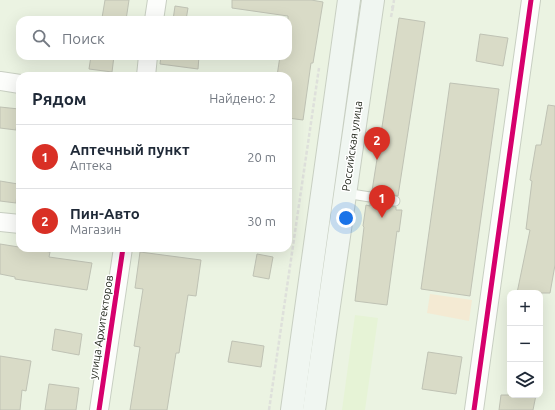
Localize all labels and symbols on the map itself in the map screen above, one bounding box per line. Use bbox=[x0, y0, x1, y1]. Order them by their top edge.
street label: Российская улица bbox=[340, 100, 364, 192]
pin: 2 bbox=[364, 127, 390, 160]
pin: 1 bbox=[369, 185, 395, 218]
your location bbox=[336, 208, 356, 228]
street label: улица Архитекторов bbox=[87, 274, 115, 380]

